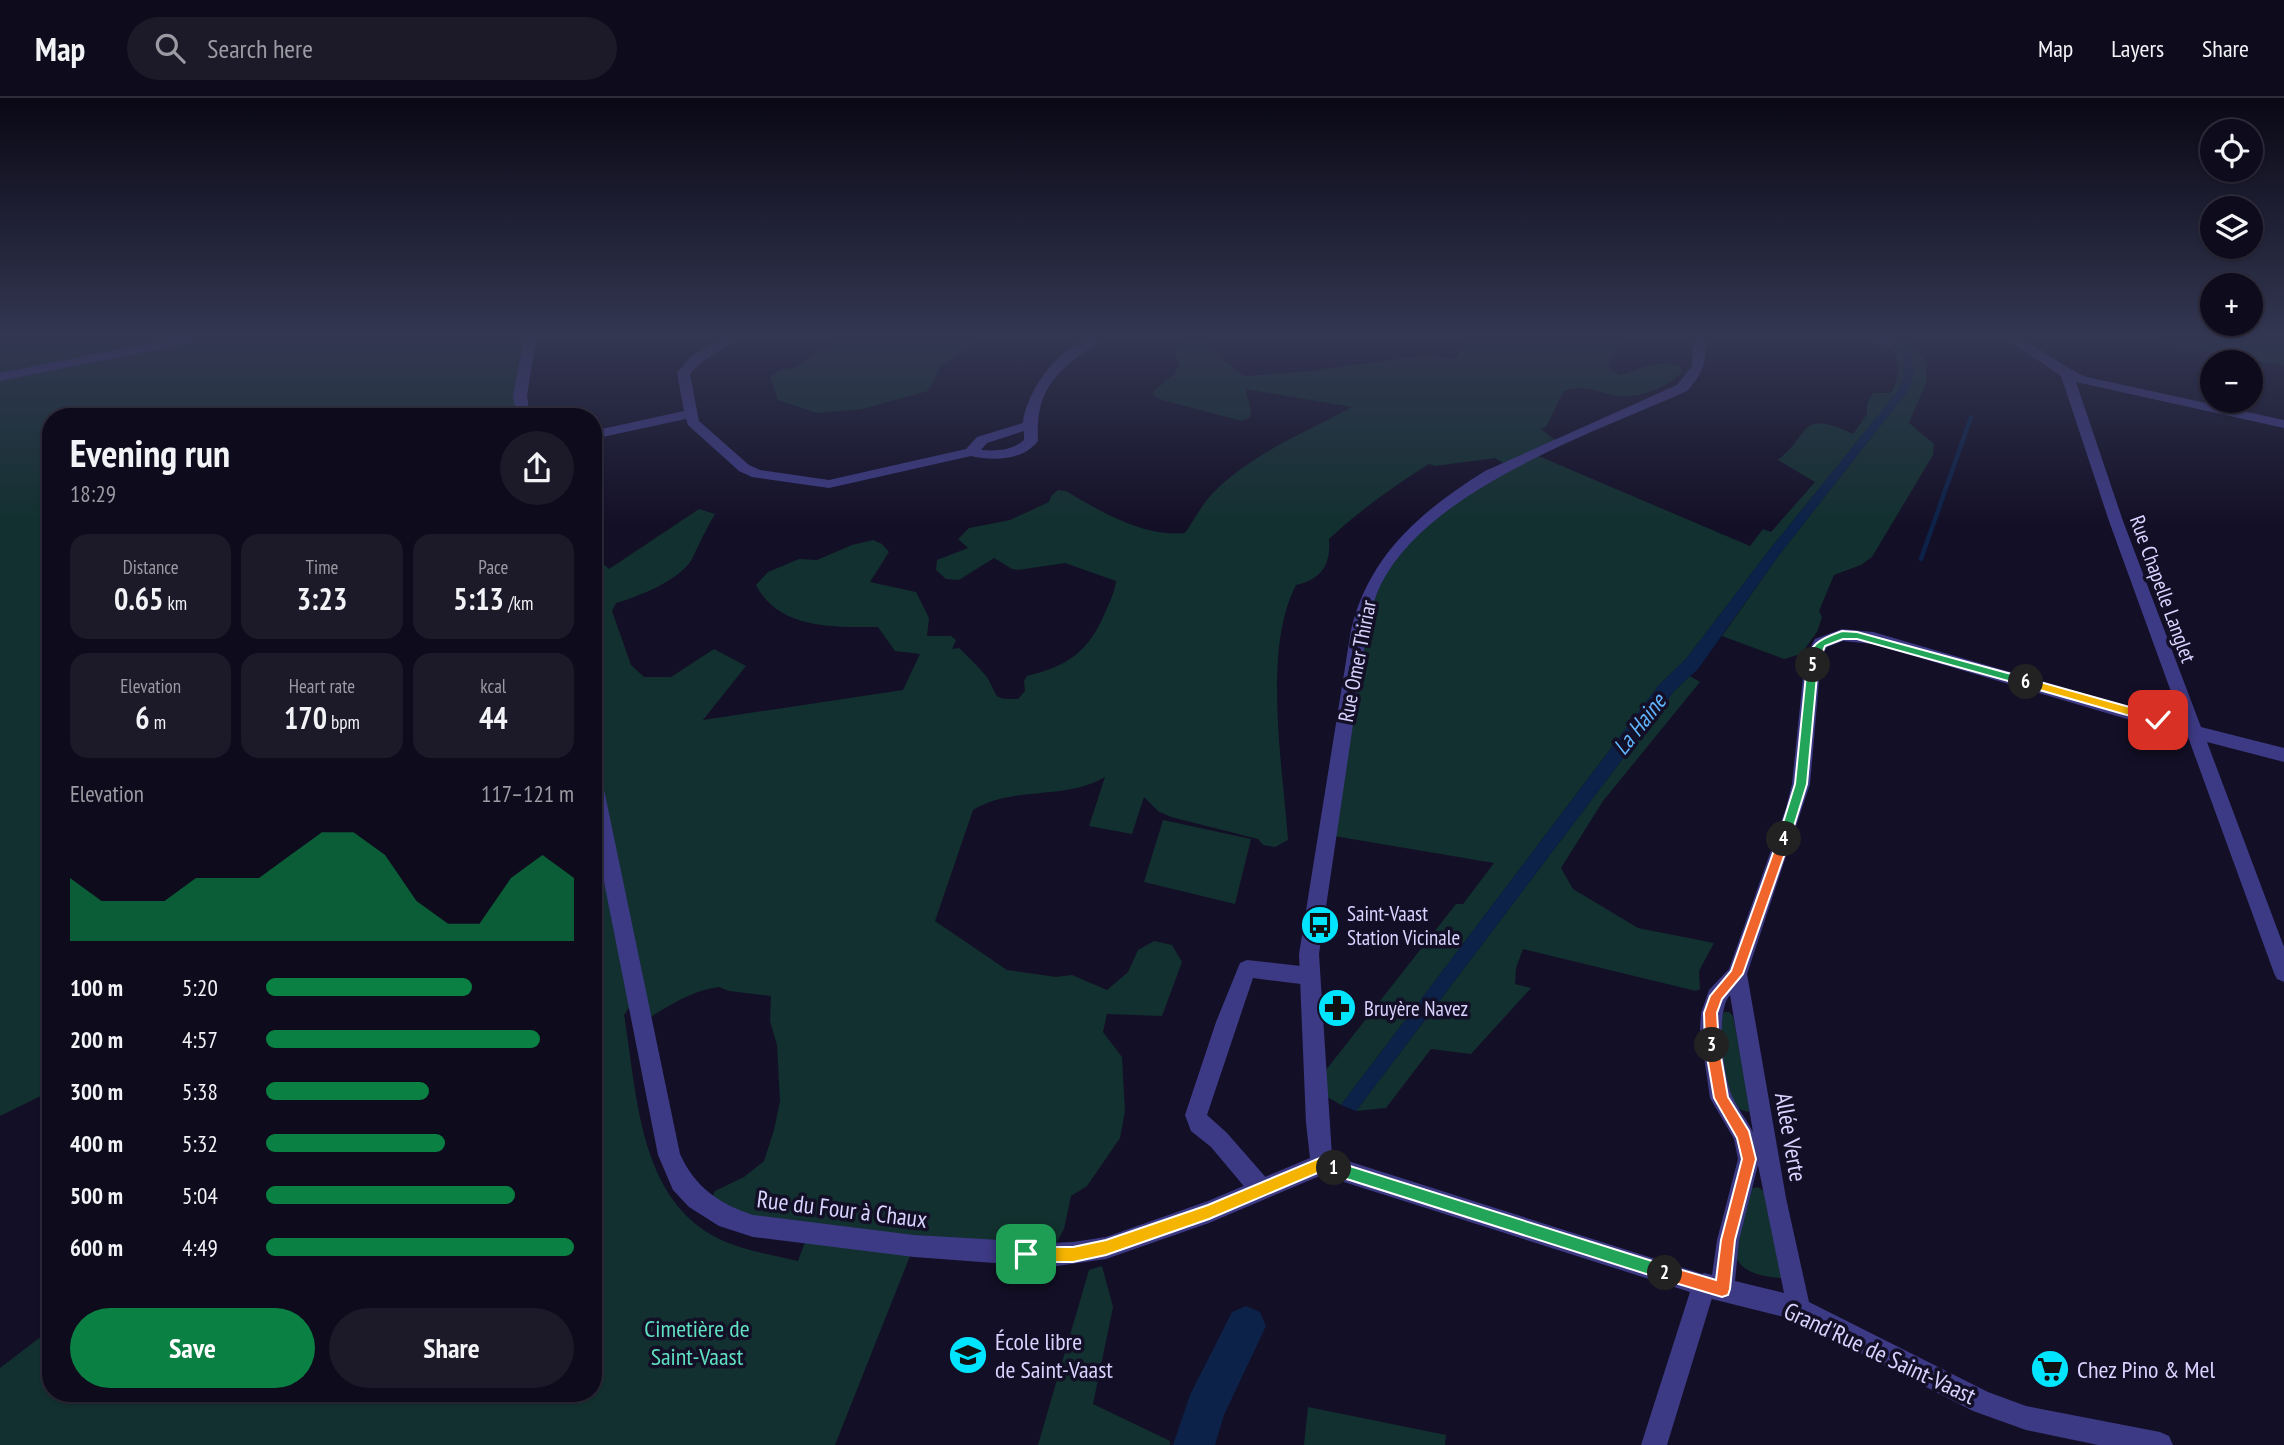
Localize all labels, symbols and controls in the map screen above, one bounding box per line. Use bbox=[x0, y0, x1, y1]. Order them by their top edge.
search box bbox=[127, 17, 617, 80]
text: Map bbox=[35, 27, 85, 70]
icon: search bbox=[151, 29, 189, 67]
text: Search here bbox=[207, 32, 313, 65]
text: Map bbox=[2038, 33, 2073, 64]
text: Layers bbox=[2111, 33, 2164, 64]
text: Share bbox=[2202, 33, 2249, 64]
map controls bbox=[2200, 119, 2263, 413]
button: locate bbox=[2200, 119, 2263, 182]
button: layers bbox=[2200, 196, 2263, 259]
button: + bbox=[2200, 273, 2263, 336]
button: − bbox=[2200, 350, 2263, 413]
text: Evening run bbox=[70, 428, 230, 477]
button: share bbox=[500, 431, 574, 505]
text: 18:29 bbox=[70, 479, 116, 508]
street label: Rue Chapelle Langlet bbox=[2124, 512, 2202, 667]
text: Distance bbox=[123, 555, 179, 579]
text: Time bbox=[306, 555, 338, 579]
text: Pace bbox=[478, 555, 508, 579]
text: 0.65 bbox=[114, 579, 163, 618]
text: 3:23 bbox=[297, 579, 347, 618]
text: 5:13 bbox=[453, 579, 504, 618]
text: km bbox=[163, 591, 187, 615]
text: /km bbox=[504, 591, 533, 615]
street label: Rue Omer Thiriar bbox=[1332, 598, 1382, 724]
pin: 5 bbox=[1796, 648, 1830, 682]
text: 5 bbox=[1808, 652, 1817, 676]
pin: 6 bbox=[2008, 664, 2044, 700]
text: 6 bbox=[2021, 669, 2030, 693]
text: Elevation bbox=[120, 674, 181, 698]
text: Heart rate bbox=[289, 674, 355, 698]
text: kcal bbox=[480, 674, 506, 698]
water label: La Haine bbox=[1606, 687, 1673, 760]
pin bbox=[2128, 690, 2188, 750]
text: 6 bbox=[135, 698, 150, 737]
text: 170 bbox=[284, 698, 327, 737]
text: 44 bbox=[479, 698, 508, 737]
icon: check bbox=[2139, 701, 2177, 739]
text: m bbox=[150, 710, 166, 734]
text: bpm bbox=[327, 710, 360, 734]
text: Elevation bbox=[70, 779, 144, 808]
text: 117–121 m bbox=[481, 779, 574, 808]
pin: 4 bbox=[1766, 822, 1802, 856]
text: 4 bbox=[1779, 826, 1788, 850]
place label: Saint-Vaast Station Vicinale bbox=[1347, 900, 1460, 951]
bus stop icon: Saint-Vaast Station Vicinale bbox=[1299, 904, 1341, 946]
text: 100 m bbox=[70, 973, 123, 1002]
text: 5:20 bbox=[182, 973, 218, 1002]
pharmacy icon: Bruyère Navez bbox=[1316, 987, 1358, 1029]
place label: Bruyère Navez bbox=[1364, 995, 1468, 1022]
text: 200 m bbox=[70, 1025, 123, 1054]
text: 4:57 bbox=[182, 1025, 218, 1054]
pin: 3 bbox=[1694, 1028, 1730, 1062]
text: 3 bbox=[1707, 1032, 1716, 1056]
text: 300 m bbox=[70, 1077, 123, 1106]
text: 5:38 bbox=[182, 1077, 218, 1106]
street label: Allée Verte bbox=[1768, 1090, 1814, 1184]
text: 400 m bbox=[70, 1129, 123, 1158]
text: 5:32 bbox=[182, 1129, 218, 1158]
pin: 1 bbox=[1316, 1150, 1352, 1186]
text: 1 bbox=[1329, 1155, 1338, 1179]
text: 500 m bbox=[70, 1181, 123, 1210]
text: 5:04 bbox=[182, 1181, 218, 1210]
street label: Rue du Four à Chaux bbox=[755, 1183, 929, 1235]
pin bbox=[996, 1224, 1056, 1284]
text: 600 m bbox=[70, 1233, 123, 1262]
text: 4:49 bbox=[182, 1233, 218, 1262]
icon: arrive bbox=[1007, 1235, 1045, 1273]
pin: 2 bbox=[1648, 1256, 1682, 1290]
text: 2 bbox=[1660, 1260, 1669, 1284]
street label: Grand'Rue de Saint-Vaast bbox=[1779, 1295, 1981, 1411]
button: Save bbox=[70, 1308, 315, 1388]
button: Share bbox=[329, 1308, 574, 1388]
park label: Cimetière de Saint-Vaast bbox=[644, 1313, 750, 1372]
place label: École libre de Saint-Vaast bbox=[995, 1326, 1113, 1385]
school or university icon: École libre de Saint-Vaast bbox=[947, 1334, 989, 1376]
supermarket icon: Chez Pino & Mel bbox=[2029, 1348, 2071, 1390]
place label: Chez Pino & Mel bbox=[2077, 1354, 2215, 1385]

